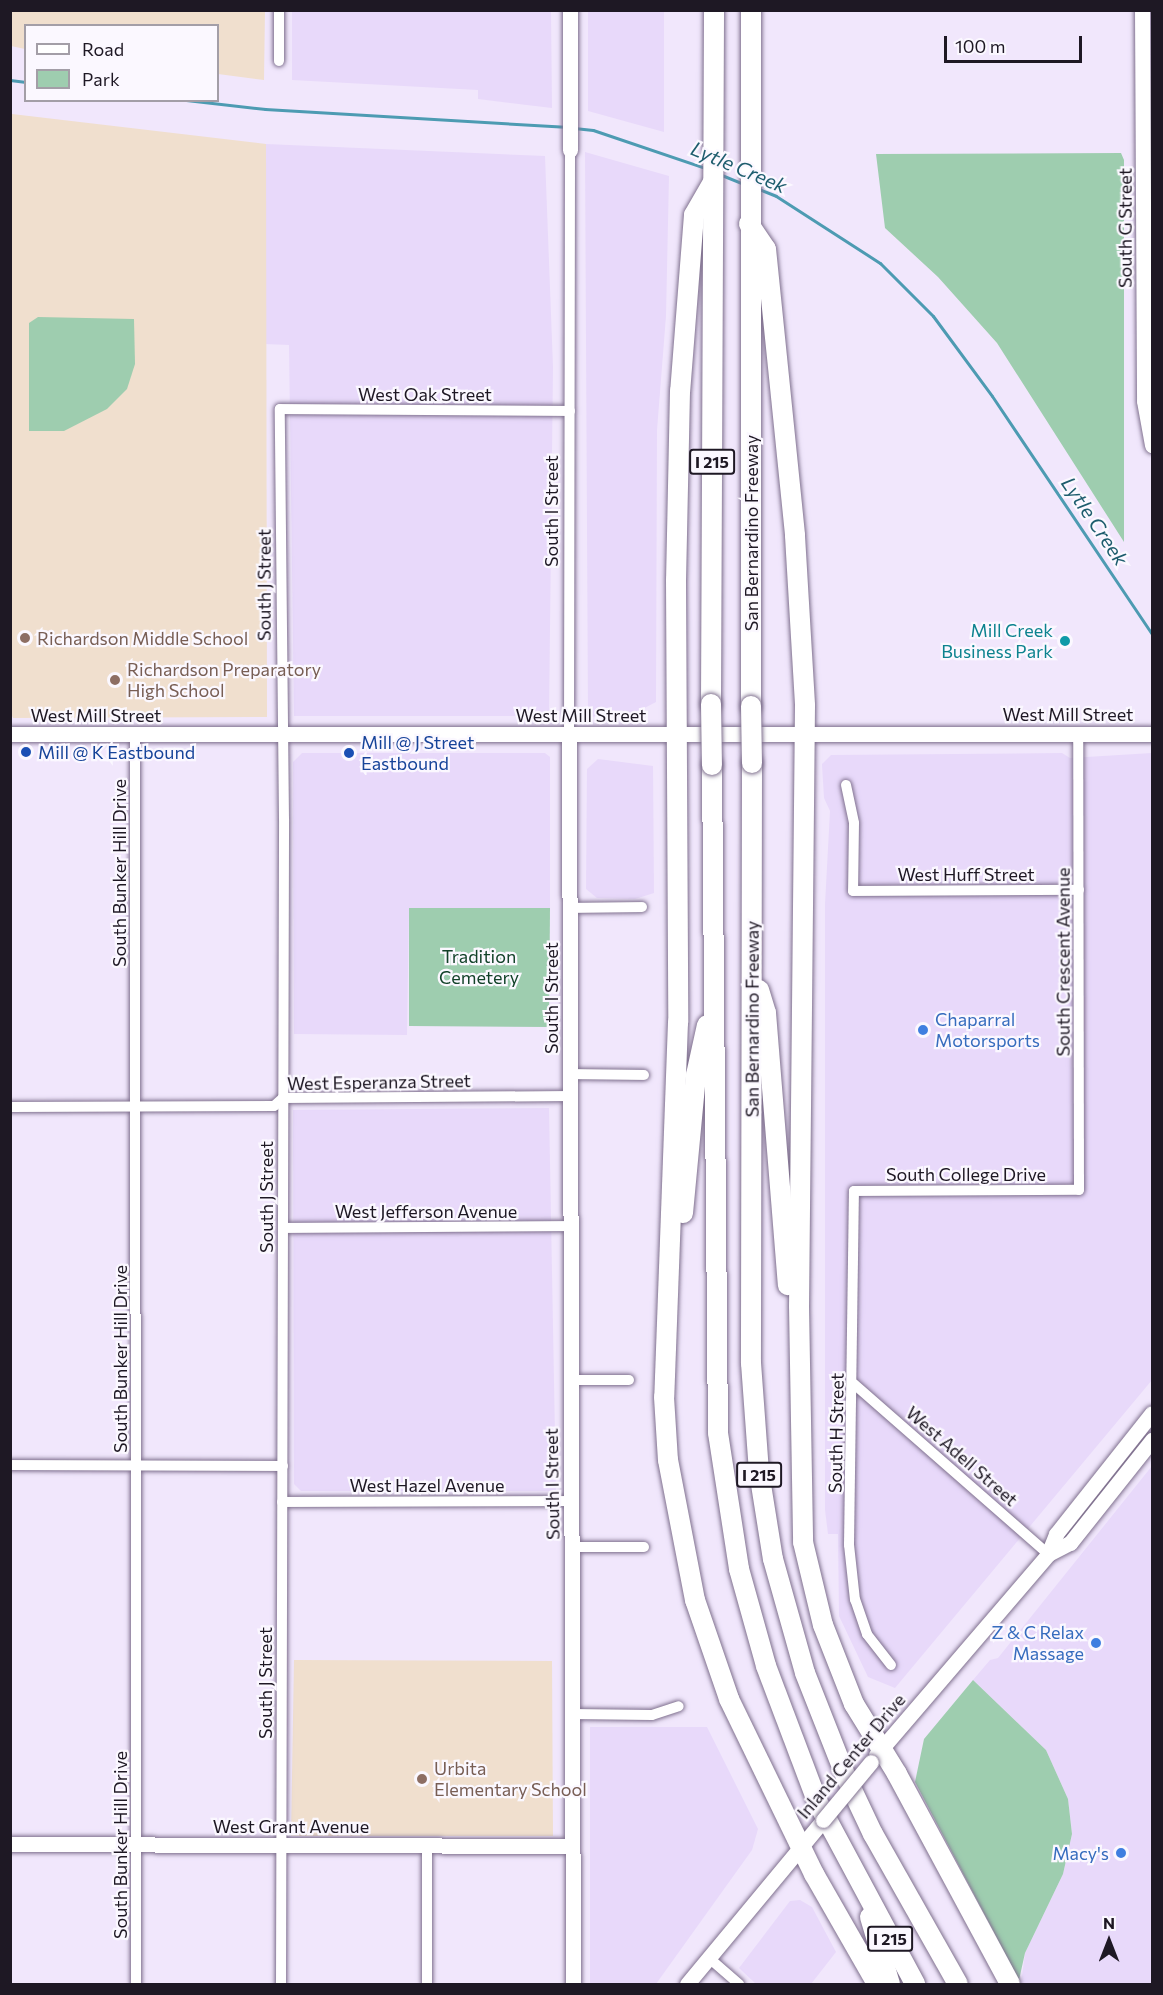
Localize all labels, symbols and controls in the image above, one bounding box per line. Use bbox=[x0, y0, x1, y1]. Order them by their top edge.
legend bbox=[24, 24, 219, 102]
scale bar bbox=[947, 24, 1085, 62]
text: 100 m bbox=[955, 35, 1005, 57]
text: Road bbox=[82, 38, 124, 60]
text: Park bbox=[82, 68, 120, 90]
water label: Lytle Creek bbox=[687, 136, 791, 198]
street label: South G Street bbox=[1114, 168, 1136, 288]
street label: West Oak Street bbox=[358, 383, 492, 405]
street label: San Bernardino Freeway bbox=[740, 435, 762, 631]
road number: I 215 bbox=[688, 449, 736, 475]
street label: South I Street bbox=[540, 455, 562, 567]
water label: Lytle Creek bbox=[1057, 472, 1133, 570]
street label: South J Street bbox=[253, 529, 275, 641]
place label: Mill Creek Business Park bbox=[941, 620, 1053, 662]
place label: Richardson Middle School bbox=[37, 627, 248, 649]
marker: Richardson Middle School bbox=[18, 631, 32, 645]
marker: Mill Creek Business Park bbox=[1058, 634, 1072, 648]
place label: Richardson Preparatory High School bbox=[127, 659, 321, 702]
marker: Richardson Preparatory High School bbox=[108, 673, 122, 687]
street label: West Mill Street bbox=[1003, 703, 1133, 725]
street label: West Mill Street bbox=[31, 704, 161, 726]
street label: West Mill Street bbox=[516, 704, 646, 726]
place label: Mill @ J Street Eastbound bbox=[361, 732, 474, 774]
place label: Mill @ K Eastbound bbox=[38, 741, 195, 763]
marker: Mill @ K Eastbound bbox=[19, 745, 33, 759]
marker: Mill @ J Street Eastbound bbox=[342, 746, 356, 760]
street label: South Bunker Hill Drive bbox=[108, 779, 130, 967]
street label: West Huff Street bbox=[897, 863, 1035, 885]
street label: South Crescent Avenue bbox=[1052, 868, 1074, 1056]
street label: San Bernardino Freeway bbox=[741, 921, 763, 1117]
street label: South I Street bbox=[540, 942, 562, 1054]
park label: Tradition Cemetery bbox=[439, 946, 519, 988]
place label: Chaparral Motorsports bbox=[935, 1009, 1040, 1052]
marker: Chaparral Motorsports bbox=[916, 1023, 930, 1037]
street label: West Esperanza Street bbox=[287, 1070, 471, 1094]
street label: South J Street bbox=[255, 1141, 277, 1253]
street label: South College Drive bbox=[886, 1163, 1046, 1185]
street label: West Jefferson Avenue bbox=[335, 1200, 517, 1222]
street label: South Bunker Hill Drive bbox=[109, 1265, 131, 1453]
street label: South H Street bbox=[824, 1373, 848, 1493]
street label: West Adell Street bbox=[902, 1402, 1022, 1510]
street label: South I Street bbox=[540, 1428, 564, 1540]
road number: I 215 bbox=[735, 1462, 783, 1488]
street label: West Hazel Avenue bbox=[350, 1474, 504, 1496]
place label: Z & C Relax Massage bbox=[992, 1622, 1084, 1664]
street label: South J Street bbox=[254, 1627, 276, 1739]
marker: Z & C Relax Massage bbox=[1089, 1636, 1103, 1650]
street label: Inland Center Drive bbox=[792, 1689, 910, 1823]
street label: South Bunker Hill Drive bbox=[109, 1751, 131, 1939]
place label: Urbita Elementary School bbox=[434, 1758, 587, 1800]
marker: Urbita Elementary School bbox=[415, 1772, 429, 1786]
street label: West Grant Avenue bbox=[213, 1815, 369, 1837]
place label: Macy's bbox=[1052, 1842, 1109, 1864]
marker: Macy's bbox=[1114, 1846, 1128, 1860]
north arrow bbox=[1079, 1911, 1139, 1971]
text: N bbox=[1103, 1913, 1115, 1932]
road number: I 215 bbox=[866, 1926, 914, 1952]

